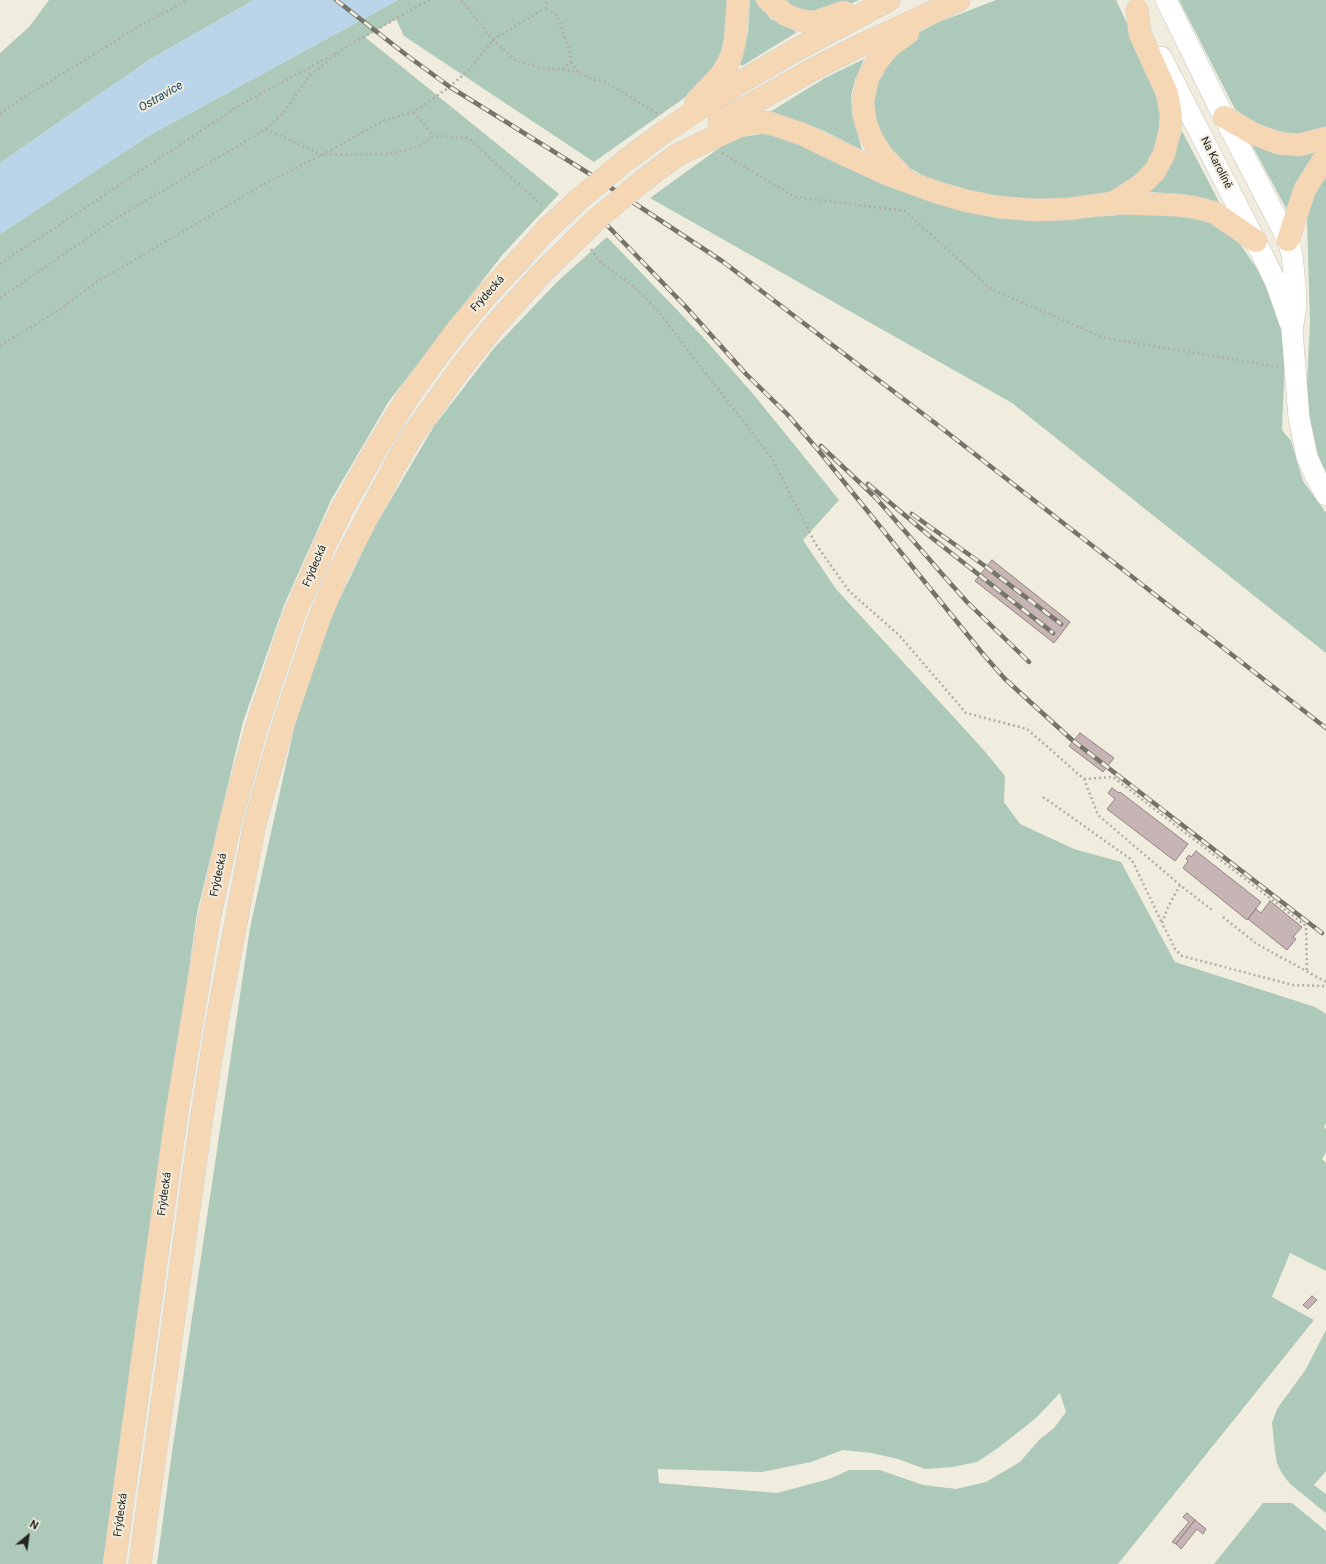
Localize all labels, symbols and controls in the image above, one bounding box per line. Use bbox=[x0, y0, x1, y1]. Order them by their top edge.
water label: Ostravice bbox=[136, 79, 186, 115]
street label: Na Karolíně bbox=[1197, 135, 1235, 191]
street label: Frýdecká bbox=[468, 273, 508, 315]
street label: Frýdecká bbox=[300, 543, 330, 589]
street label: Frýdecká bbox=[208, 852, 230, 898]
street label: Frýdecká bbox=[155, 1171, 175, 1217]
street label: Frýdecká bbox=[111, 1492, 131, 1538]
north arrow bbox=[8, 1516, 48, 1556]
text: N bbox=[28, 1517, 41, 1533]

